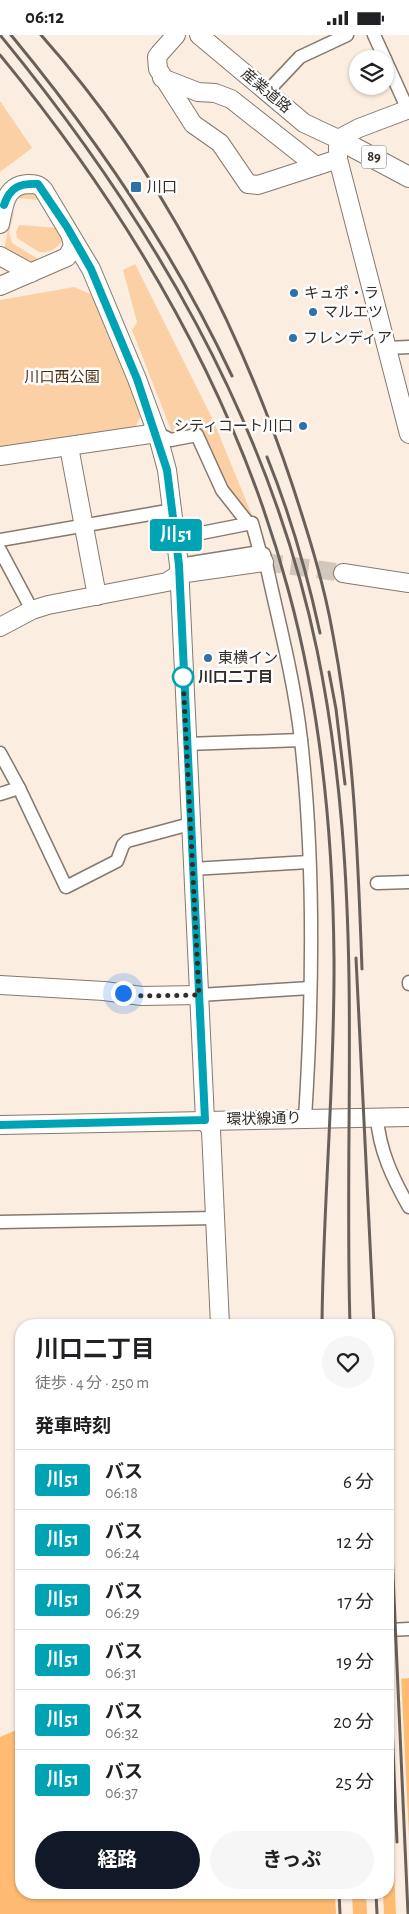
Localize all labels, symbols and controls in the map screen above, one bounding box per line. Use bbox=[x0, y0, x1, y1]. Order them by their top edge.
text: 06:12 bbox=[25, 8, 64, 27]
map controls bbox=[349, 50, 394, 95]
button: layers bbox=[349, 50, 394, 95]
street label: 産業道路 bbox=[238, 65, 294, 116]
road number: 89 bbox=[362, 145, 386, 169]
place label: 川口 bbox=[147, 179, 177, 195]
marker: 川口 bbox=[129, 180, 143, 194]
place label: キュポ・ラ bbox=[304, 285, 379, 301]
marker: キュポ・ラ bbox=[288, 287, 300, 299]
place label: マルエツ bbox=[323, 305, 383, 320]
marker: マルエツ bbox=[307, 306, 319, 318]
place label: フレンディア bbox=[303, 330, 392, 346]
marker: フレンディア bbox=[287, 332, 299, 344]
park label: 川口西公園 bbox=[24, 369, 100, 385]
place label: シティコート川口 bbox=[174, 418, 293, 434]
marker: シティコート川口 bbox=[297, 420, 309, 432]
line badge: 川51 bbox=[147, 519, 205, 551]
text: 川51 bbox=[160, 526, 192, 544]
place label: 東横イン bbox=[218, 650, 278, 666]
marker: 東横イン bbox=[202, 652, 214, 664]
marker: 川口二丁目 bbox=[172, 666, 194, 688]
place label: 川口二丁目 bbox=[198, 669, 273, 685]
your location bbox=[111, 981, 136, 1006]
street label: 環状線通り bbox=[226, 1109, 302, 1127]
button: heart bbox=[322, 1336, 374, 1388]
text: 川口二丁目 bbox=[35, 1338, 155, 1362]
text: 徒歩 · 4 分 · 250 m bbox=[35, 1375, 149, 1391]
text: 発車時刻 bbox=[35, 1417, 111, 1436]
text: バス bbox=[105, 1463, 143, 1482]
text: 川51 bbox=[46, 1471, 79, 1489]
text: 6 分 bbox=[343, 1473, 374, 1492]
text: 06:18 bbox=[105, 1485, 138, 1501]
text: バス bbox=[105, 1523, 143, 1542]
text: 川51 bbox=[46, 1531, 79, 1549]
text: 12 分 bbox=[337, 1533, 374, 1552]
text: 06:24 bbox=[105, 1545, 140, 1561]
text: バス bbox=[105, 1583, 143, 1602]
text: 川51 bbox=[46, 1591, 79, 1609]
text: 17 分 bbox=[337, 1593, 374, 1612]
text: 06:29 bbox=[105, 1605, 139, 1621]
text: バス bbox=[105, 1643, 143, 1662]
text: 川51 bbox=[46, 1651, 79, 1669]
text: 19 分 bbox=[336, 1653, 374, 1672]
text: 06:31 bbox=[105, 1665, 137, 1681]
text: バス bbox=[105, 1703, 143, 1722]
text: 川51 bbox=[46, 1711, 79, 1729]
text: 20 分 bbox=[333, 1713, 374, 1732]
text: 06:32 bbox=[105, 1725, 139, 1741]
text: バス bbox=[105, 1763, 143, 1782]
text: 川51 bbox=[46, 1771, 79, 1789]
text: 25 分 bbox=[335, 1773, 374, 1792]
text: 06:37 bbox=[105, 1785, 138, 1801]
button: 経路 bbox=[35, 1831, 200, 1889]
button: きっぷ bbox=[210, 1831, 374, 1889]

